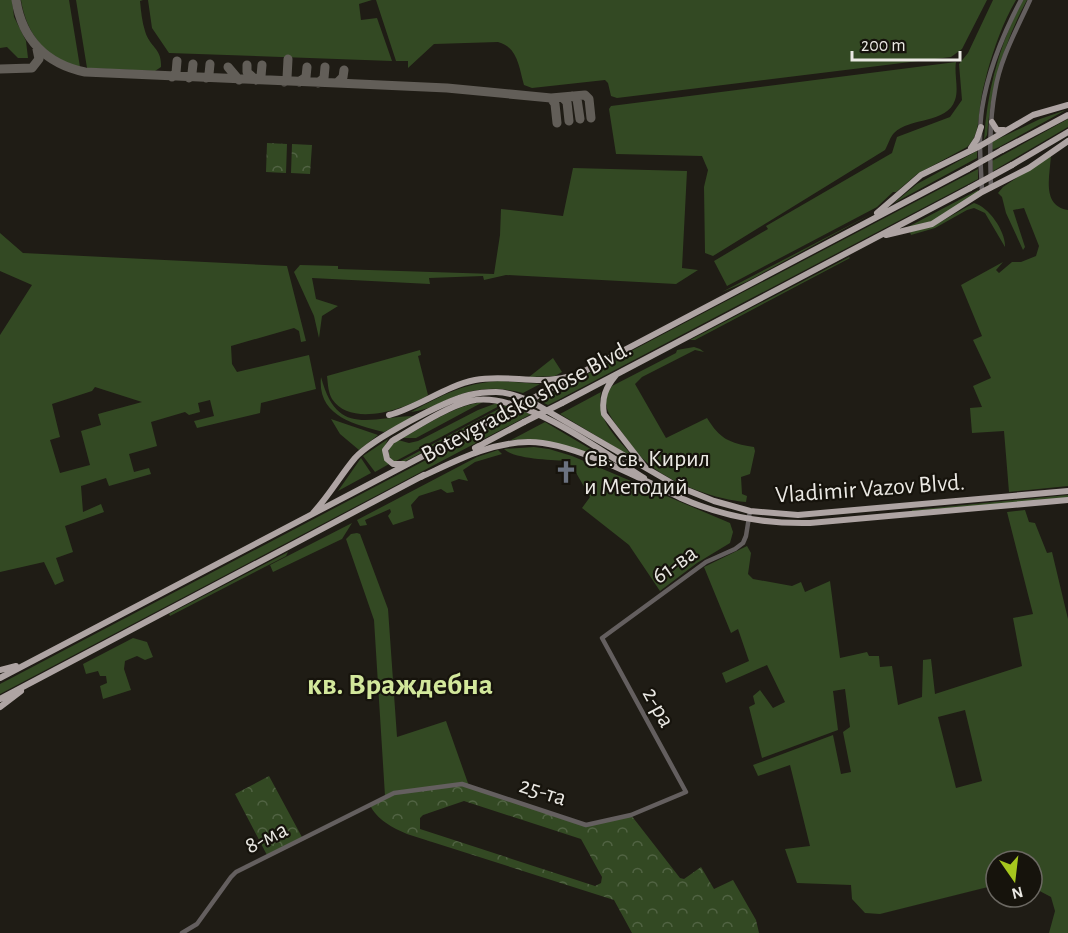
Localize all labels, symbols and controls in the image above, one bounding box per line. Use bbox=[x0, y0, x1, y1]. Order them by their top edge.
scale bar bbox=[852, 24, 960, 62]
text: 200 m bbox=[861, 37, 906, 55]
street label: Botevgradsko shose Blvd. bbox=[418, 336, 635, 467]
place label: Св. св. Кирил и Методий bbox=[584, 447, 710, 499]
church icon: Св. св. Кирил и Методий bbox=[553, 459, 579, 485]
street label: Vladimir Vazov Blvd. bbox=[774, 470, 966, 508]
street label: 61-ва bbox=[648, 541, 702, 589]
district label: кв. Враждебна bbox=[307, 670, 493, 700]
street label: 2-ра bbox=[638, 684, 679, 731]
street label: 25-та bbox=[516, 773, 569, 811]
street label: 8-ма bbox=[241, 817, 292, 858]
north arrow bbox=[984, 849, 1044, 909]
text: N bbox=[1010, 883, 1025, 902]

